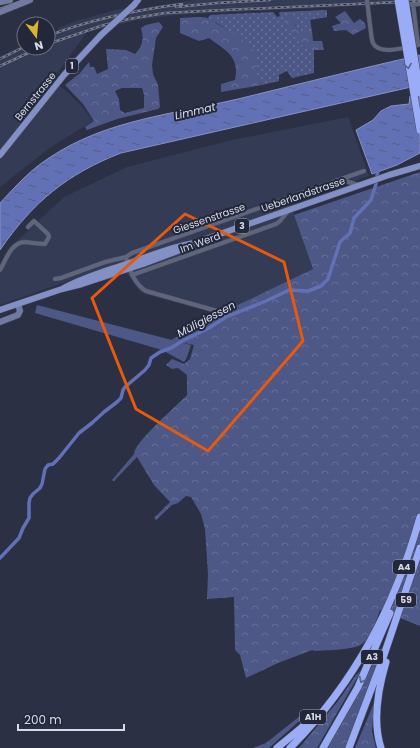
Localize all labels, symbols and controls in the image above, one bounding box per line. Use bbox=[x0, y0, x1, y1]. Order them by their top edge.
north arrow bbox=[16, 16, 56, 56]
text: N bbox=[33, 37, 45, 54]
road number: 1 bbox=[66, 59, 78, 73]
one-way arrow bbox=[404, 63, 412, 69]
street label: Bernstrasse bbox=[11, 69, 60, 124]
water label: Limmat bbox=[173, 98, 218, 123]
street label: Ueberlandstrasse bbox=[259, 173, 347, 216]
street label: Giessenstrasse bbox=[171, 199, 247, 238]
road number: 3 bbox=[235, 219, 249, 233]
street label: Im Werd bbox=[178, 228, 222, 257]
water label: Müligiessen bbox=[174, 297, 238, 341]
road number: A4 bbox=[393, 560, 415, 574]
road number: 59 bbox=[396, 593, 416, 607]
road number: A3 bbox=[361, 650, 383, 664]
one-way arrow bbox=[359, 676, 367, 684]
scale bar bbox=[18, 706, 124, 732]
road number: A1H bbox=[300, 710, 326, 724]
text: 200 m bbox=[24, 711, 62, 728]

